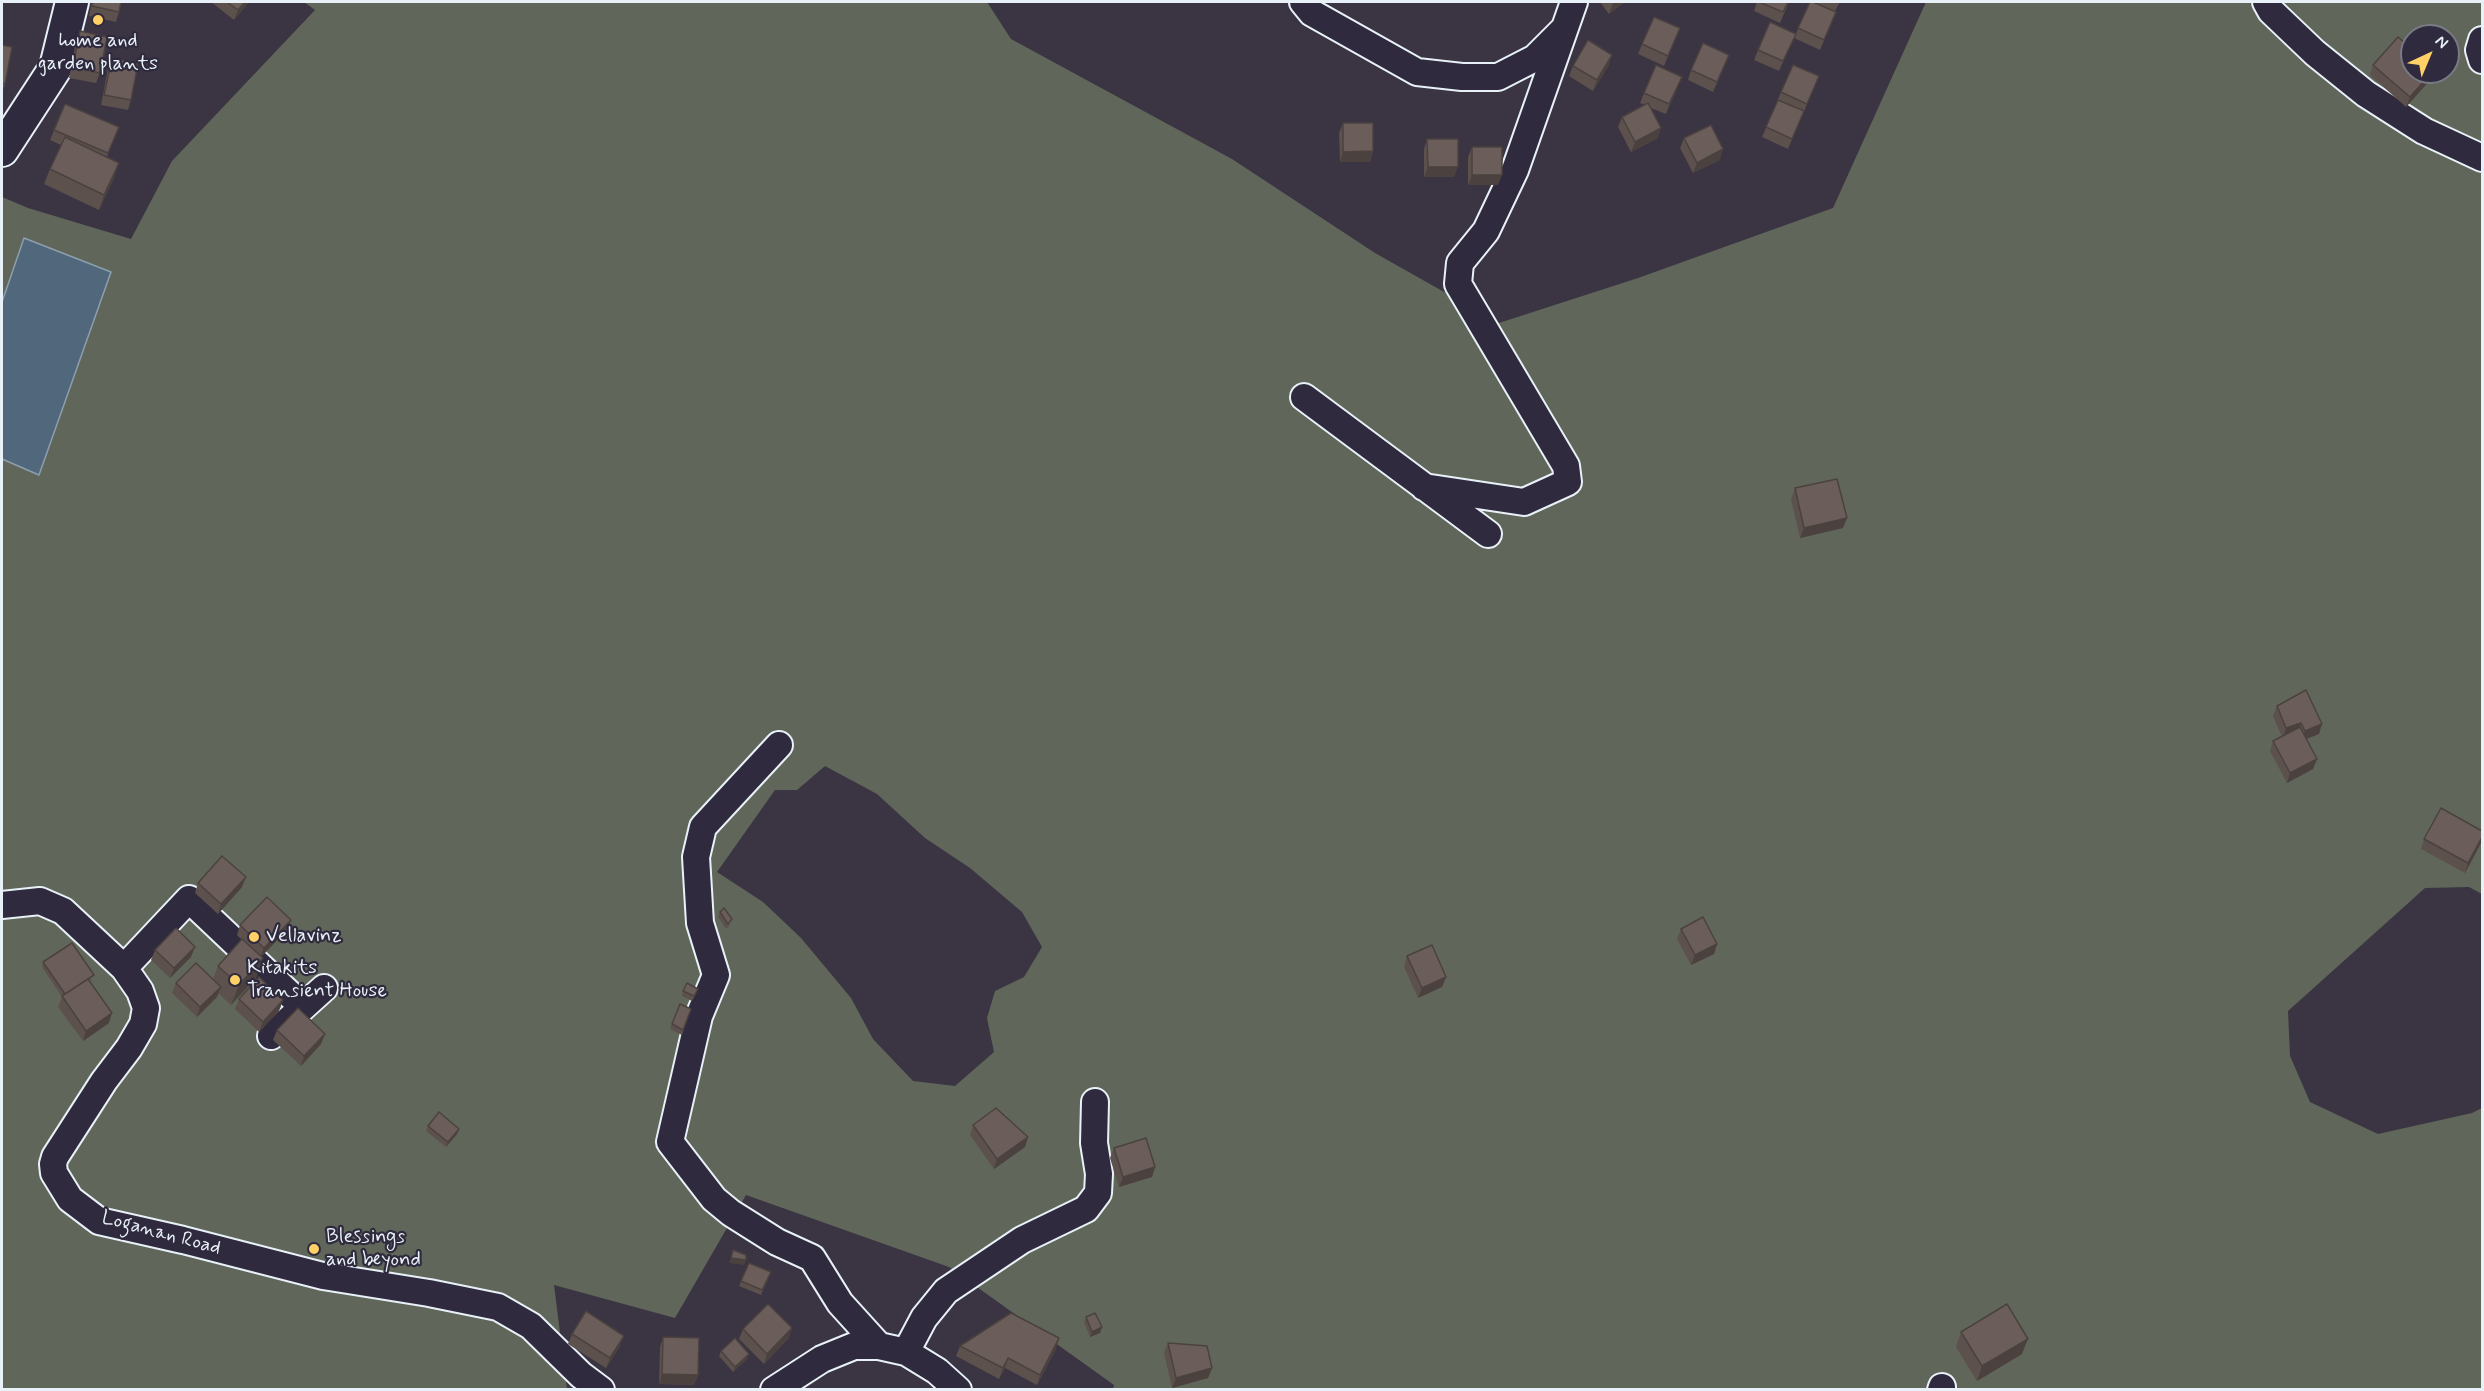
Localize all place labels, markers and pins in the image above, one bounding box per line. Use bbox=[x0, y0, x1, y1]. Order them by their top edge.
marker: home and garden plants bbox=[91, 13, 105, 27]
place label: home and garden plants bbox=[38, 30, 158, 77]
place label: Vellavinz bbox=[266, 925, 342, 949]
marker: Vellavinz bbox=[247, 930, 261, 944]
place label: Kitakits Transient House bbox=[247, 957, 387, 1004]
marker: Kitakits Transient House bbox=[228, 973, 242, 987]
place label: Blessings and beyond bbox=[326, 1226, 421, 1273]
marker: Blessings and beyond bbox=[307, 1242, 321, 1256]

